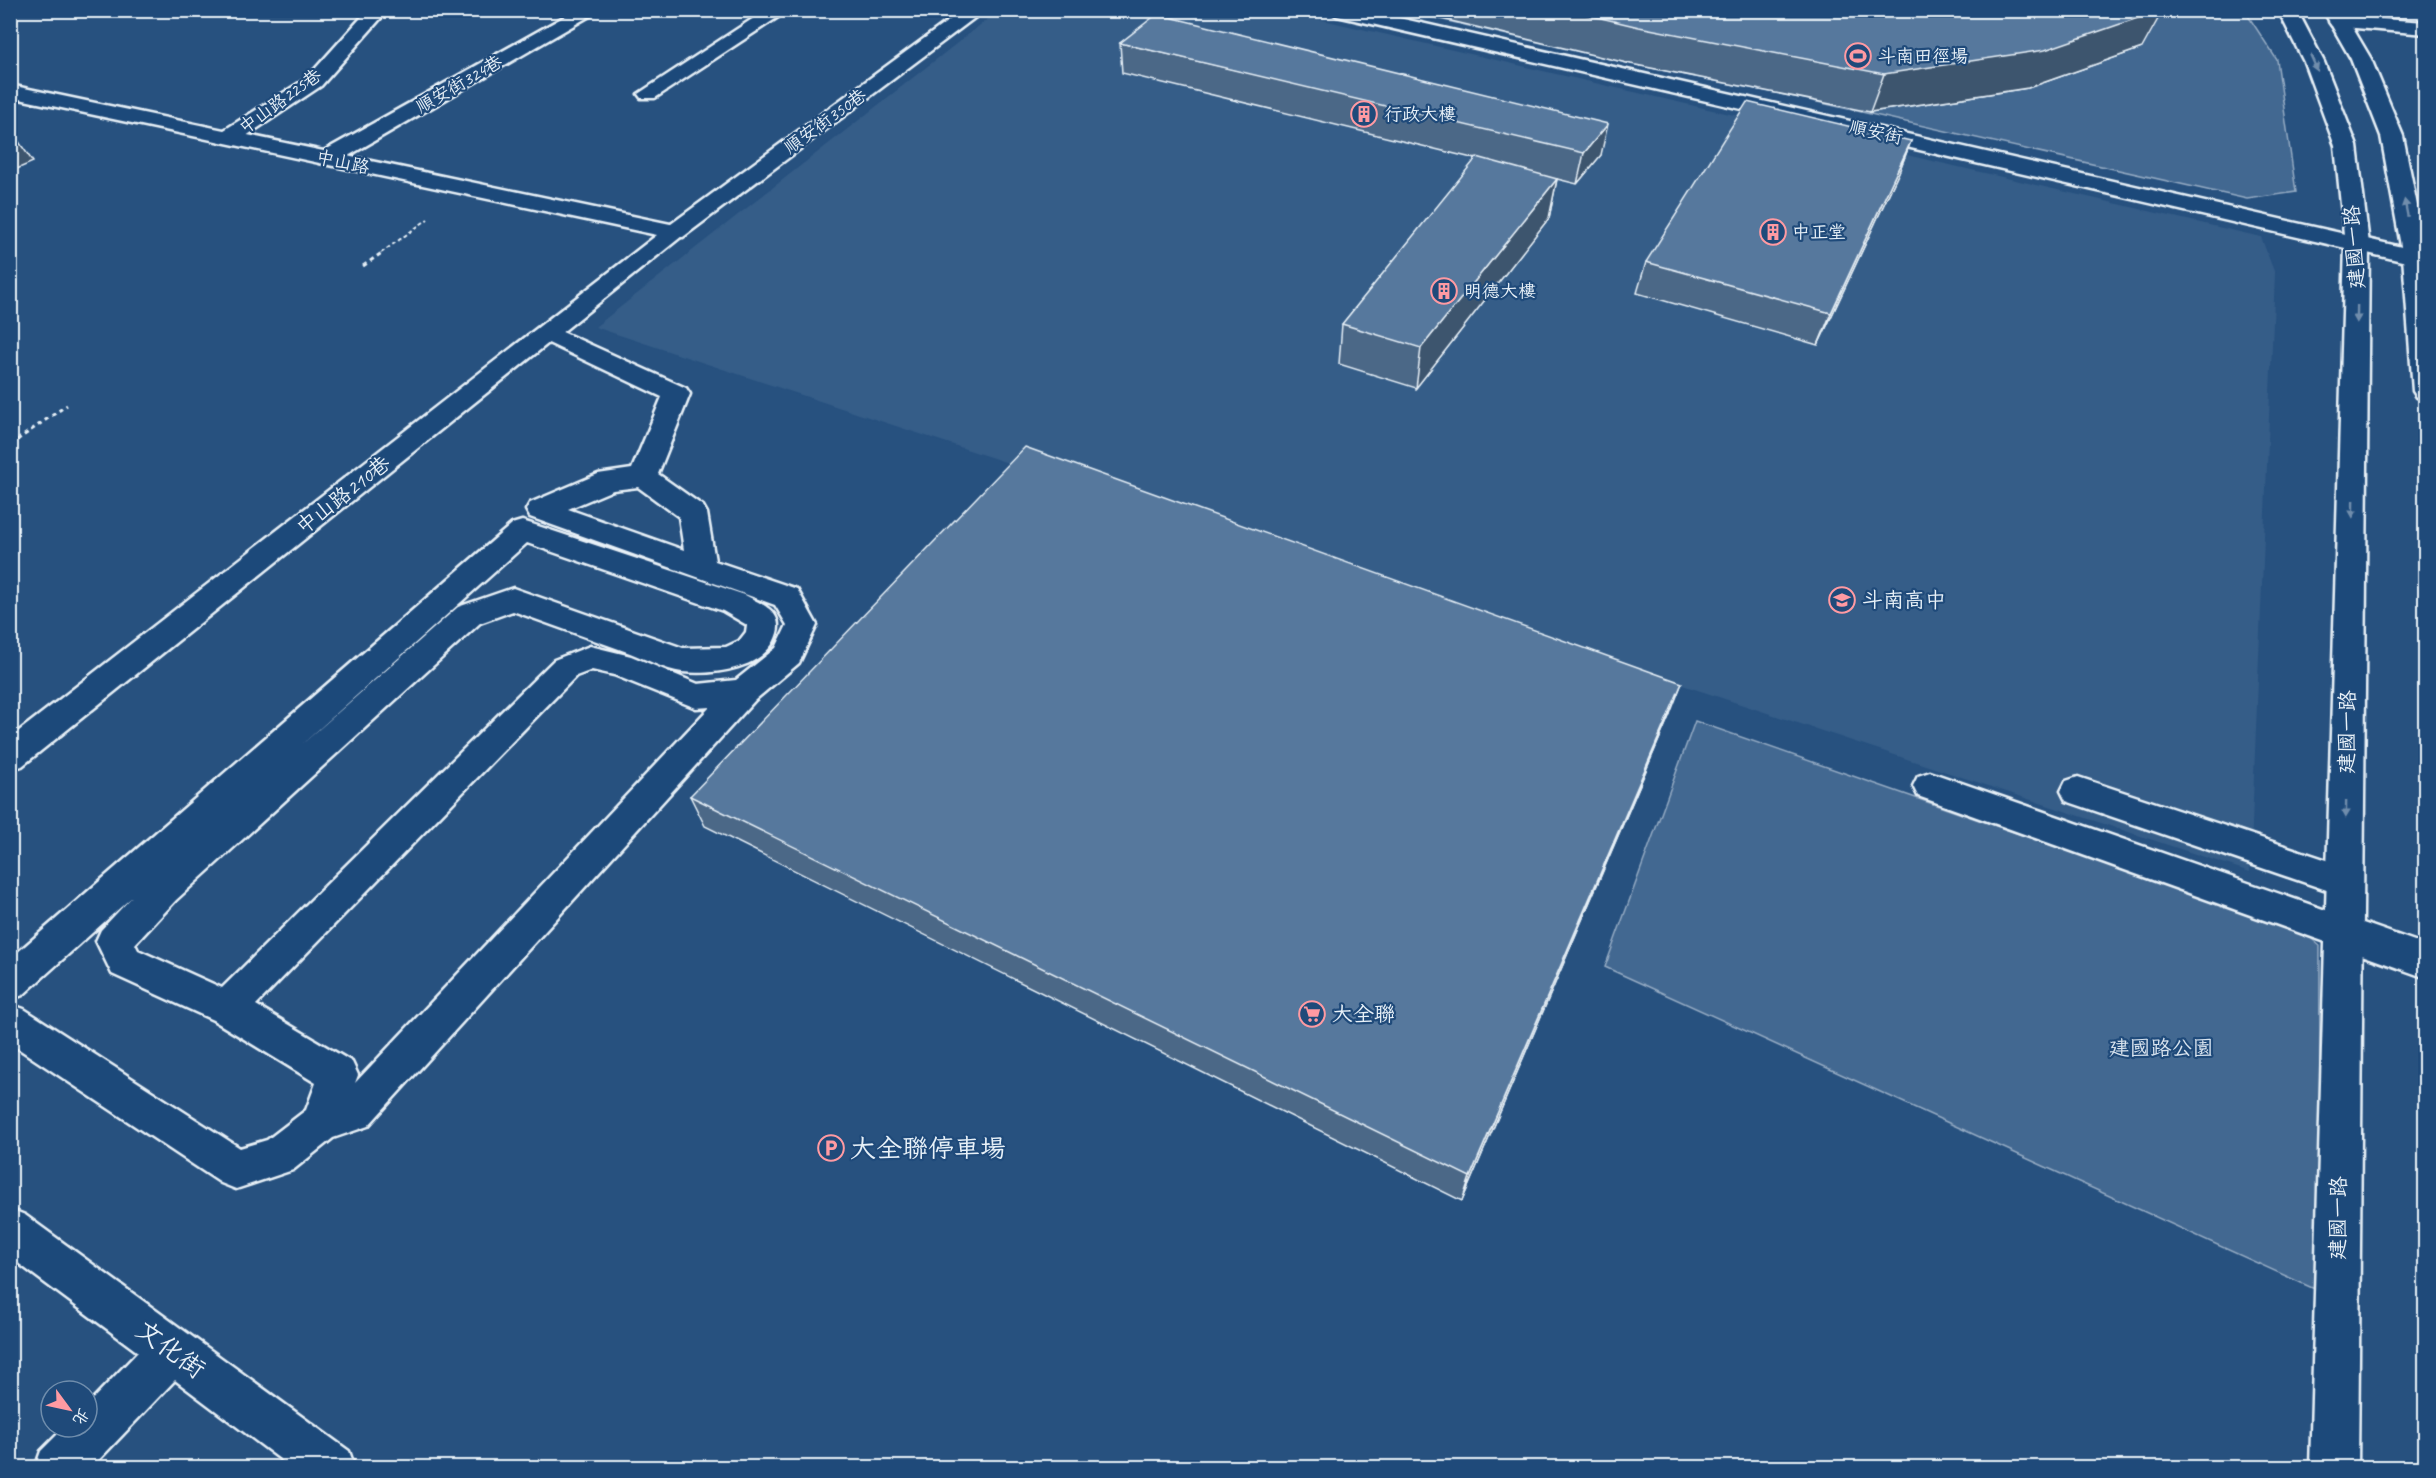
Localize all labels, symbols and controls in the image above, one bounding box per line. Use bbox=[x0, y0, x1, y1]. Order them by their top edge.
sports icon: 斗南田徑場 bbox=[1843, 41, 1873, 71]
place label: 斗南田徑場 bbox=[1878, 45, 1968, 67]
street label: 順安街324巷 bbox=[412, 50, 506, 118]
one-way arrow bbox=[2309, 54, 2318, 71]
street label: 中山路225巷 bbox=[235, 64, 325, 138]
street label: 順安街350巷 bbox=[780, 84, 870, 158]
building icon: 行政大樓 bbox=[1349, 99, 1379, 129]
place label: 行政大樓 bbox=[1384, 103, 1456, 125]
street label: 順安街 bbox=[1847, 115, 1905, 149]
street label: 中山路 bbox=[314, 146, 372, 178]
one-way arrow bbox=[2401, 198, 2410, 217]
street label: 建國一路 bbox=[2338, 204, 2370, 290]
building icon: 中正堂 bbox=[1758, 217, 1788, 247]
place label: 中正堂 bbox=[1792, 221, 1846, 243]
building icon: 明德大樓 bbox=[1429, 276, 1459, 306]
place label: 明德大樓 bbox=[1464, 280, 1536, 302]
one-way arrow bbox=[2352, 304, 2362, 323]
street label: 中山路210巷 bbox=[291, 450, 395, 540]
one-way arrow bbox=[2348, 499, 2357, 518]
school or university icon: 斗南高中 bbox=[1827, 585, 1857, 615]
place label: 斗南高中 bbox=[1862, 587, 1946, 613]
street label: 建國一路 bbox=[2333, 690, 2361, 774]
one-way arrow bbox=[2341, 799, 2350, 818]
supermarket icon: 大全聯 bbox=[1297, 999, 1327, 1029]
place label: 大全聯 bbox=[1332, 1001, 1395, 1027]
park label: 建國路公園 bbox=[2109, 1035, 2214, 1061]
place label: 大全聯停車場 bbox=[850, 1132, 1006, 1165]
parking icon: 大全聯停車場 bbox=[816, 1133, 846, 1163]
street label: 建國一路 bbox=[2324, 1176, 2352, 1260]
street label: 文化街 bbox=[129, 1313, 212, 1386]
north arrow bbox=[39, 1379, 99, 1439]
text: 北 bbox=[68, 1404, 93, 1429]

